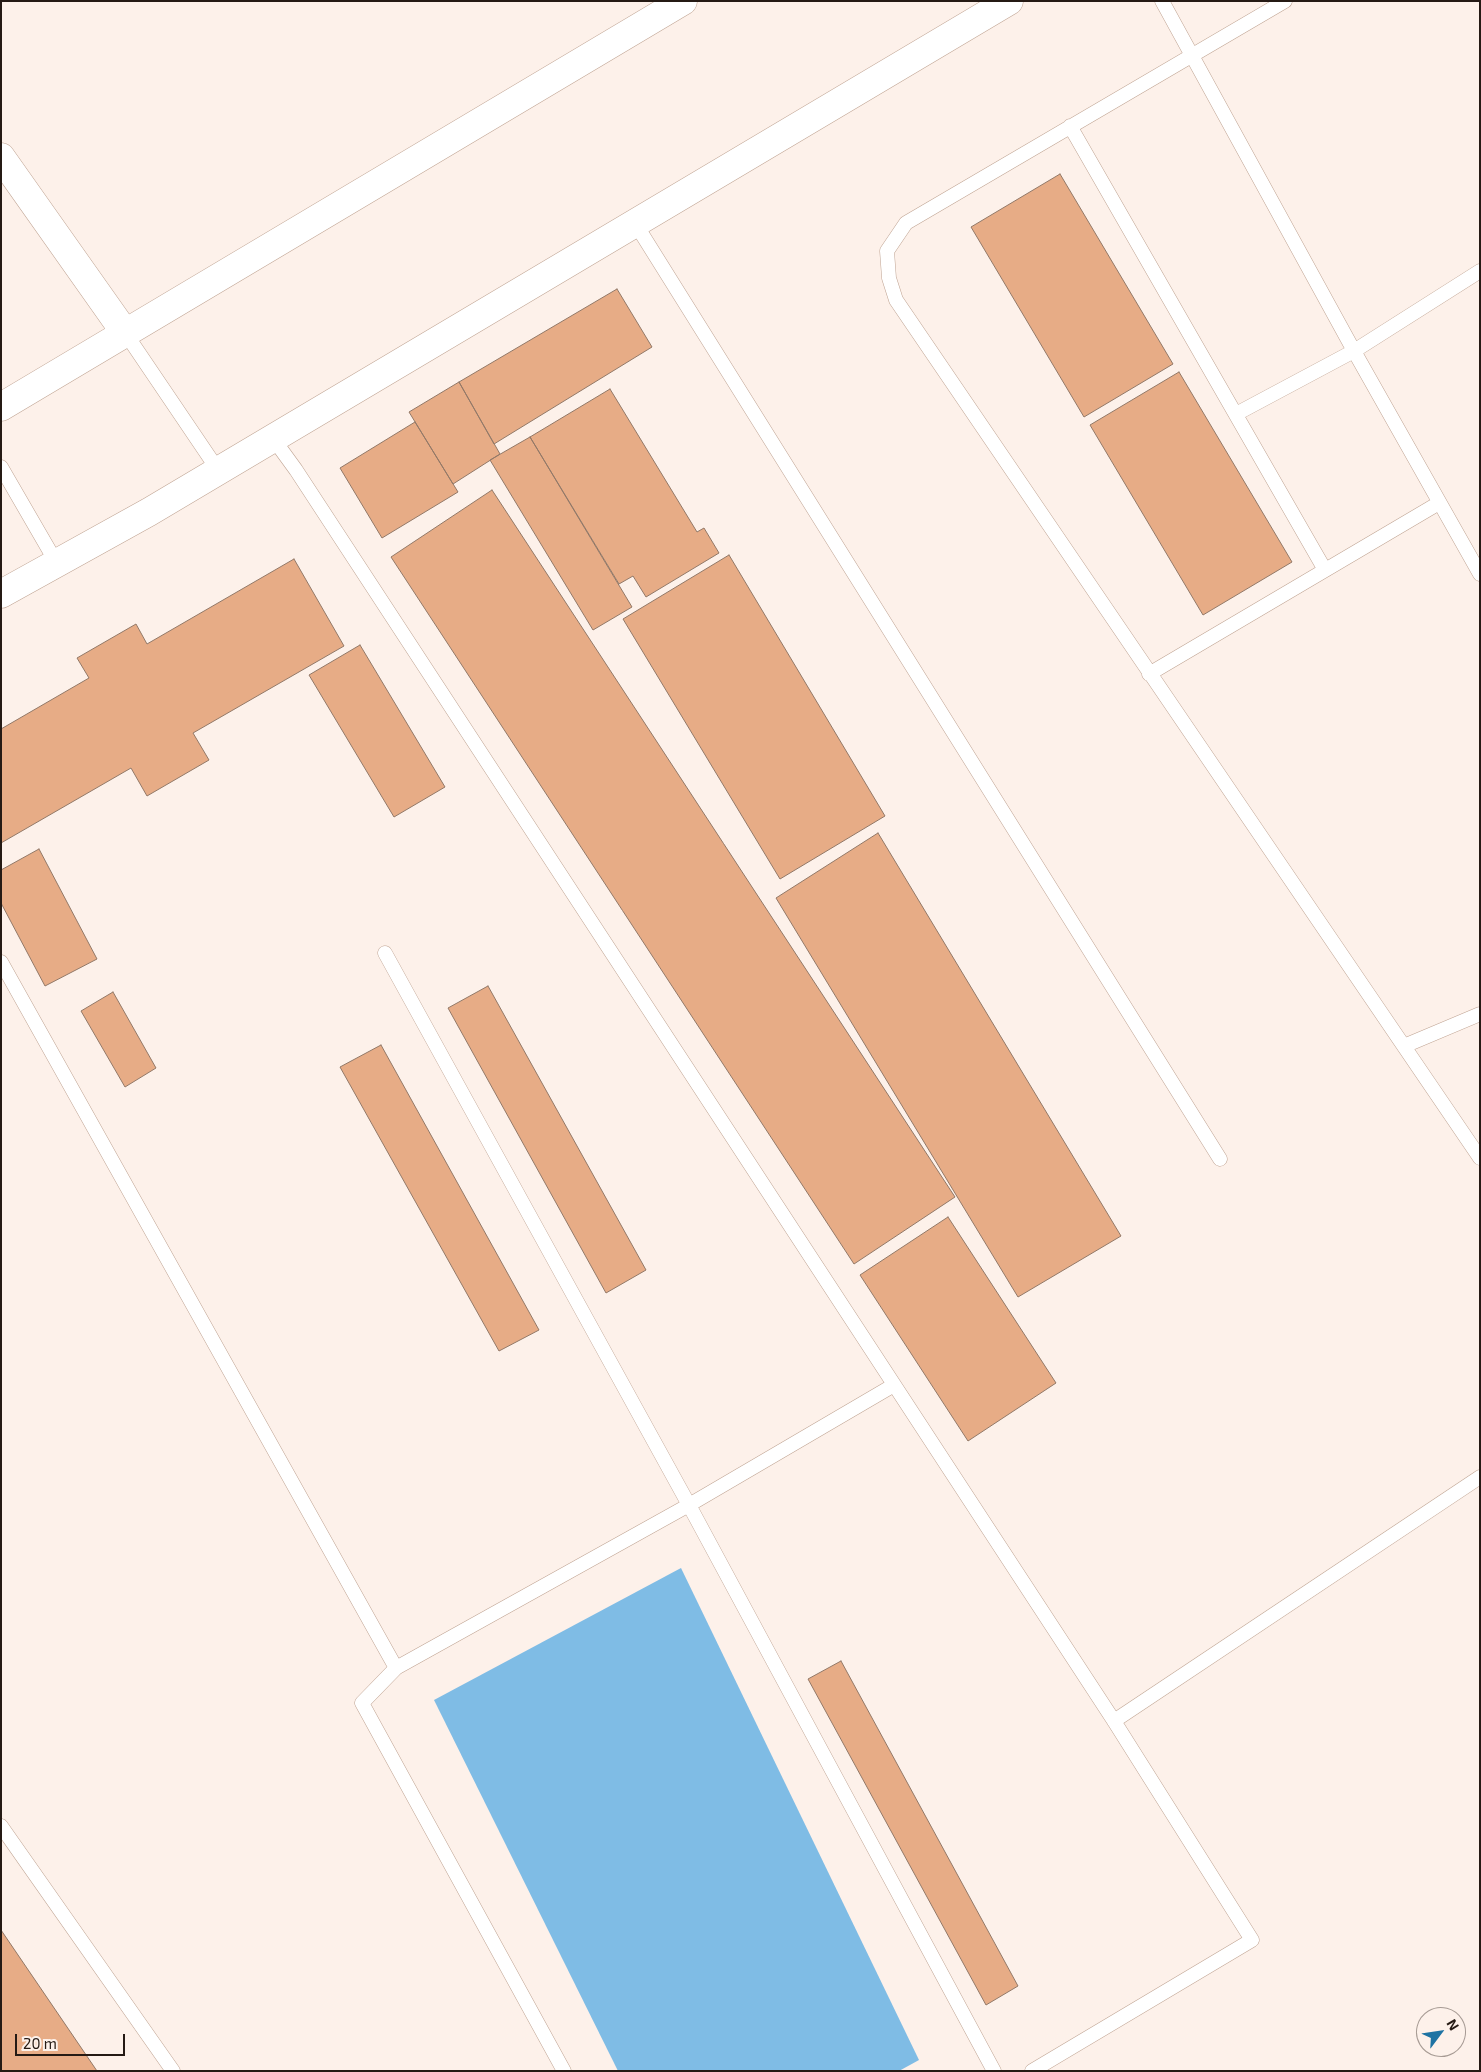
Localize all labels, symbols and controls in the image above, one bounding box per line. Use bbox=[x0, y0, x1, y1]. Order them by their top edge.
north arrow bbox=[1416, 2007, 1466, 2057]
text: N bbox=[1444, 2016, 1463, 2033]
scale bar bbox=[18, 2024, 128, 2056]
text: 20 m bbox=[23, 2034, 57, 2052]

